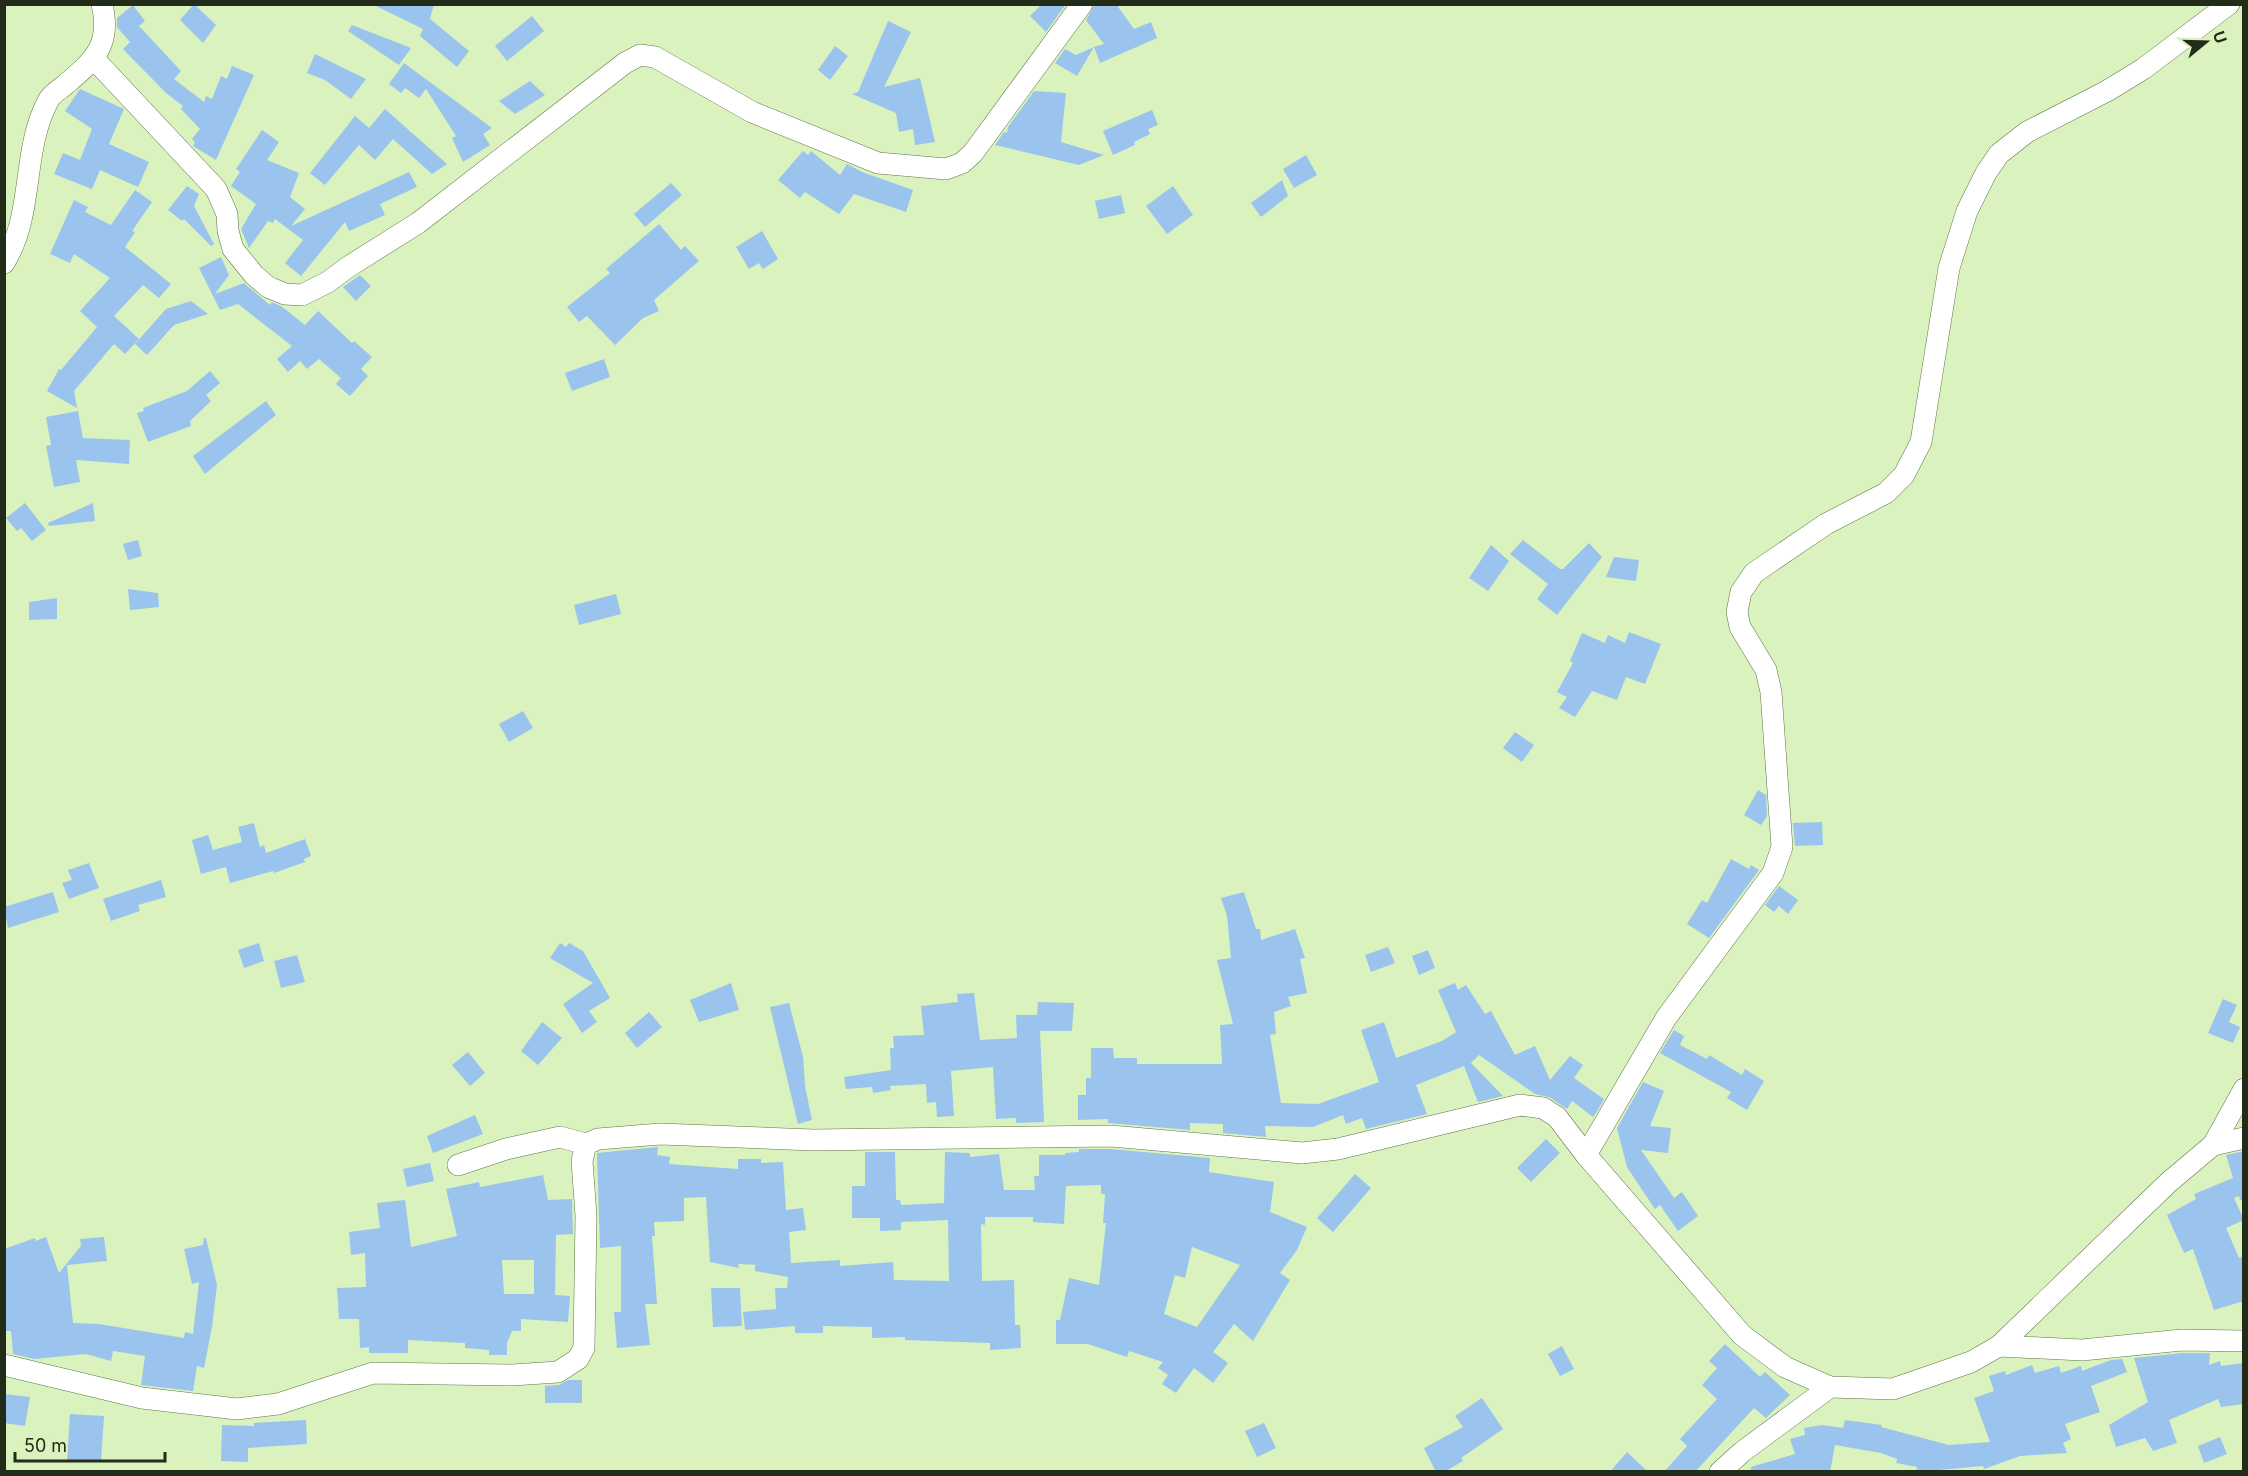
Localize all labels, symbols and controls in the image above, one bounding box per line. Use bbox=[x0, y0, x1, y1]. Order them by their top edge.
north arrow bbox=[2176, 12, 2236, 72]
text: U bbox=[2209, 28, 2232, 46]
scale bar bbox=[15, 1425, 165, 1463]
text: 50 m bbox=[24, 1435, 67, 1456]

